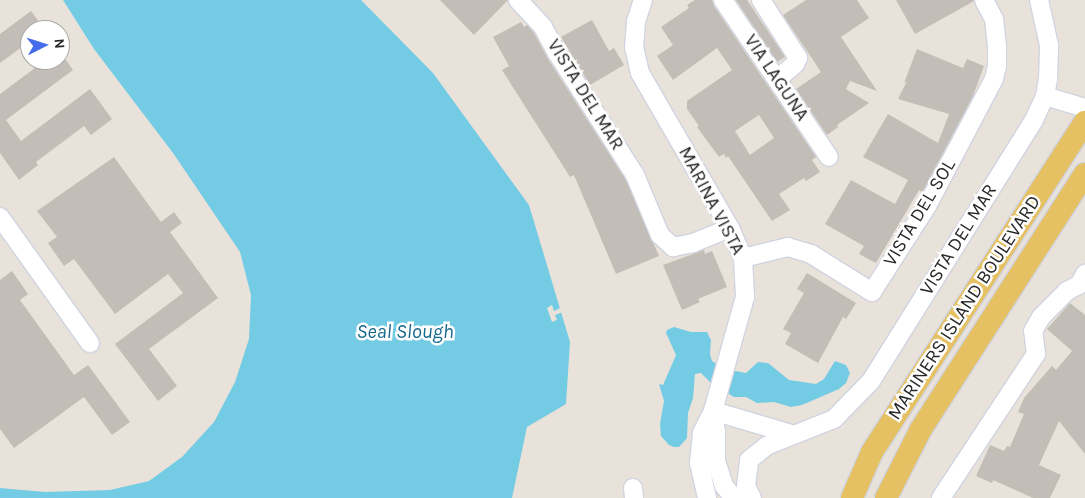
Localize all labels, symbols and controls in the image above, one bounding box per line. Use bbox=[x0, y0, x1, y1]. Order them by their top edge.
north arrow bbox=[20, 20, 70, 70]
street label: VIA LAGUNA bbox=[739, 30, 813, 126]
street label: VISTA DEL MAR bbox=[542, 35, 628, 155]
text: N bbox=[51, 38, 68, 49]
street label: MARINA VISTA bbox=[673, 143, 749, 259]
street label: VISTA DEL SOL bbox=[879, 155, 961, 271]
street label: VISTA DEL MAR bbox=[916, 180, 1002, 300]
street label: MARINERS ISLAND BOULEVARD bbox=[884, 191, 1046, 425]
water label: Seal Slough bbox=[356, 319, 454, 343]

